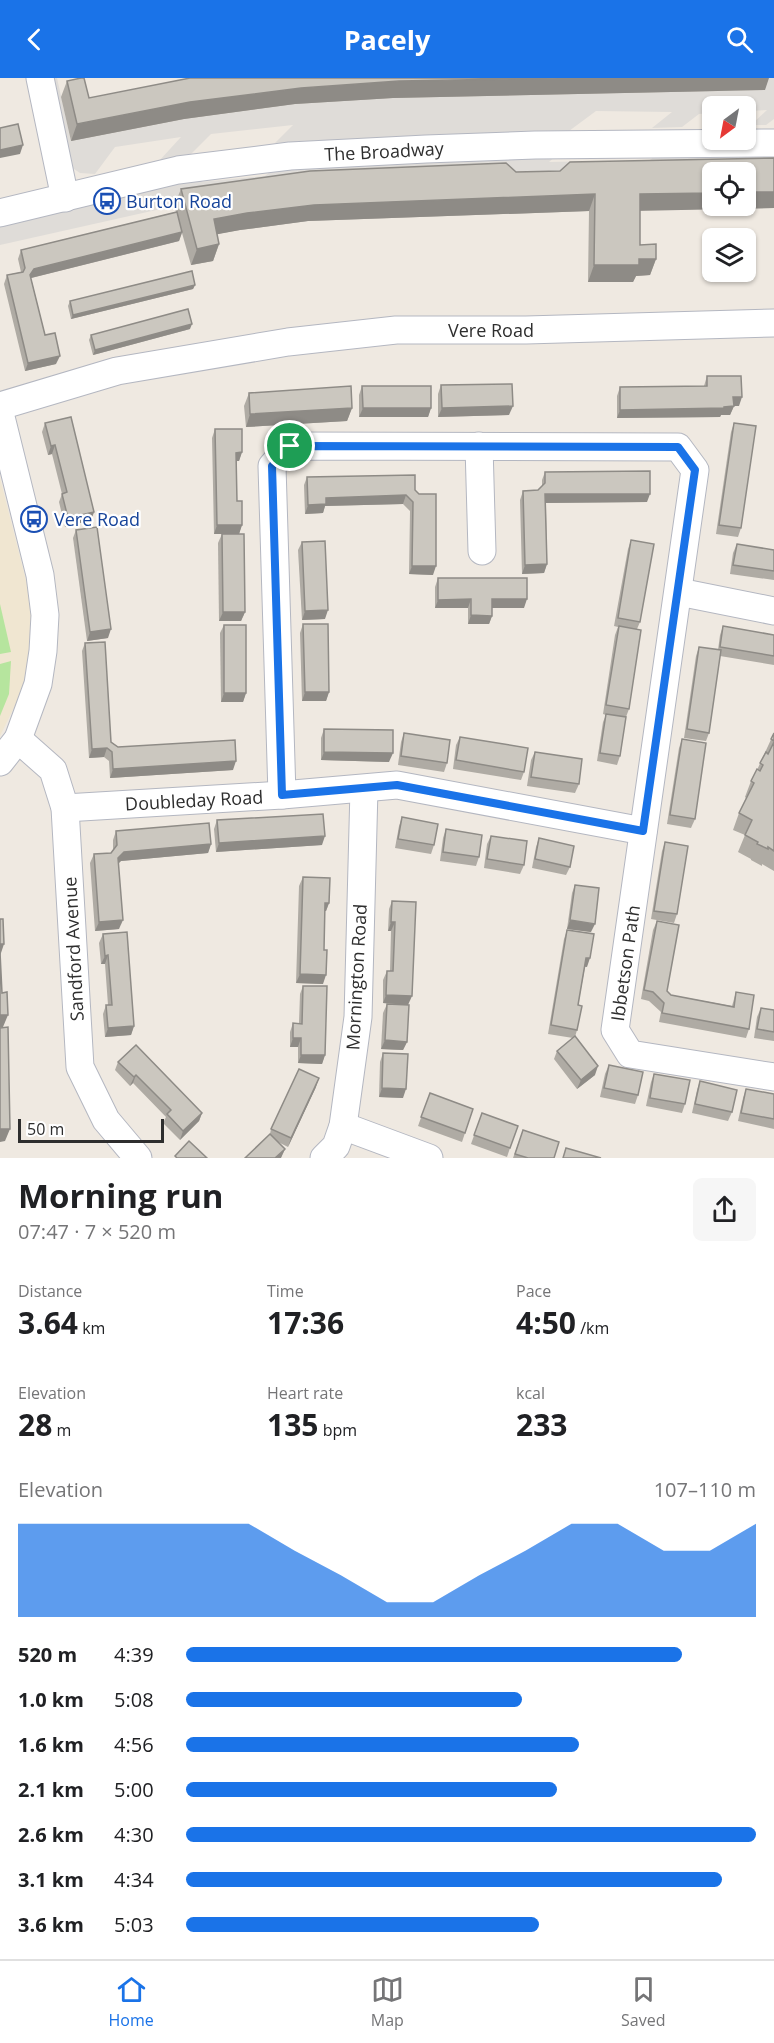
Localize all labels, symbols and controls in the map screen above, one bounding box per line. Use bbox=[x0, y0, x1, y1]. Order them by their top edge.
text: Pacely bbox=[344, 21, 430, 58]
icon: back bbox=[18, 23, 51, 56]
icon: search bbox=[723, 23, 756, 56]
north arrow bbox=[702, 96, 756, 150]
map controls bbox=[702, 96, 756, 282]
street label: The Broadway bbox=[324, 136, 445, 166]
button: locate bbox=[702, 162, 756, 216]
bus stop icon: Burton Road bbox=[92, 186, 122, 216]
place label: Burton Road bbox=[126, 189, 232, 213]
button: layers bbox=[702, 228, 756, 282]
street label: Vere Road bbox=[448, 318, 534, 342]
pin bbox=[264, 420, 315, 471]
icon: arrive bbox=[273, 429, 306, 462]
bus stop icon: Vere Road bbox=[19, 504, 49, 534]
place label: Vere Road bbox=[54, 507, 140, 531]
street label: Doubleday Road bbox=[124, 784, 264, 816]
street label: Sandford Avenue bbox=[57, 876, 89, 1022]
street label: Mornington Road bbox=[340, 903, 372, 1051]
street label: Ibbetson Path bbox=[605, 903, 645, 1023]
scale bar bbox=[18, 1116, 164, 1144]
text: 50 m bbox=[27, 1118, 64, 1140]
text: Morning run bbox=[18, 1173, 224, 1218]
button: share bbox=[693, 1178, 756, 1241]
text: 07:47 · 7 × 520 m bbox=[18, 1218, 176, 1245]
text: Distance bbox=[18, 1280, 82, 1302]
text: Time bbox=[267, 1280, 304, 1302]
text: Pace bbox=[516, 1280, 551, 1302]
text: 3.64 bbox=[18, 1302, 78, 1343]
text: 17:36 bbox=[267, 1302, 344, 1343]
text: 4:50 bbox=[516, 1302, 576, 1343]
text: km bbox=[78, 1317, 105, 1339]
text: /km bbox=[576, 1317, 609, 1339]
text: Elevation bbox=[18, 1382, 86, 1404]
text: Heart rate bbox=[267, 1382, 343, 1404]
text: kcal bbox=[516, 1382, 545, 1404]
text: 28 bbox=[18, 1404, 52, 1445]
text: 135 bbox=[267, 1404, 318, 1445]
text: 233 bbox=[516, 1404, 567, 1445]
text: m bbox=[52, 1419, 71, 1441]
text: bpm bbox=[318, 1419, 357, 1441]
text: Elevation bbox=[18, 1476, 103, 1503]
text: 107–110 m bbox=[654, 1476, 756, 1503]
text: 520 m bbox=[18, 1641, 77, 1668]
text: 4:39 bbox=[114, 1641, 154, 1668]
text: 1.0 km bbox=[18, 1686, 84, 1713]
text: 5:08 bbox=[114, 1686, 154, 1713]
text: 1.6 km bbox=[18, 1731, 84, 1758]
text: 4:56 bbox=[114, 1731, 154, 1758]
text: 2.1 km bbox=[18, 1776, 84, 1803]
text: 5:00 bbox=[114, 1776, 154, 1803]
text: 2.6 km bbox=[18, 1821, 84, 1848]
text: 4:30 bbox=[114, 1821, 154, 1848]
text: 3.1 km bbox=[18, 1866, 84, 1893]
text: 4:34 bbox=[114, 1866, 154, 1893]
text: 3.6 km bbox=[18, 1911, 84, 1938]
text: 5:03 bbox=[114, 1911, 154, 1938]
tab: Home bbox=[109, 1973, 154, 2031]
tab: Map bbox=[371, 1973, 404, 2031]
tab: Saved bbox=[621, 1973, 665, 2031]

